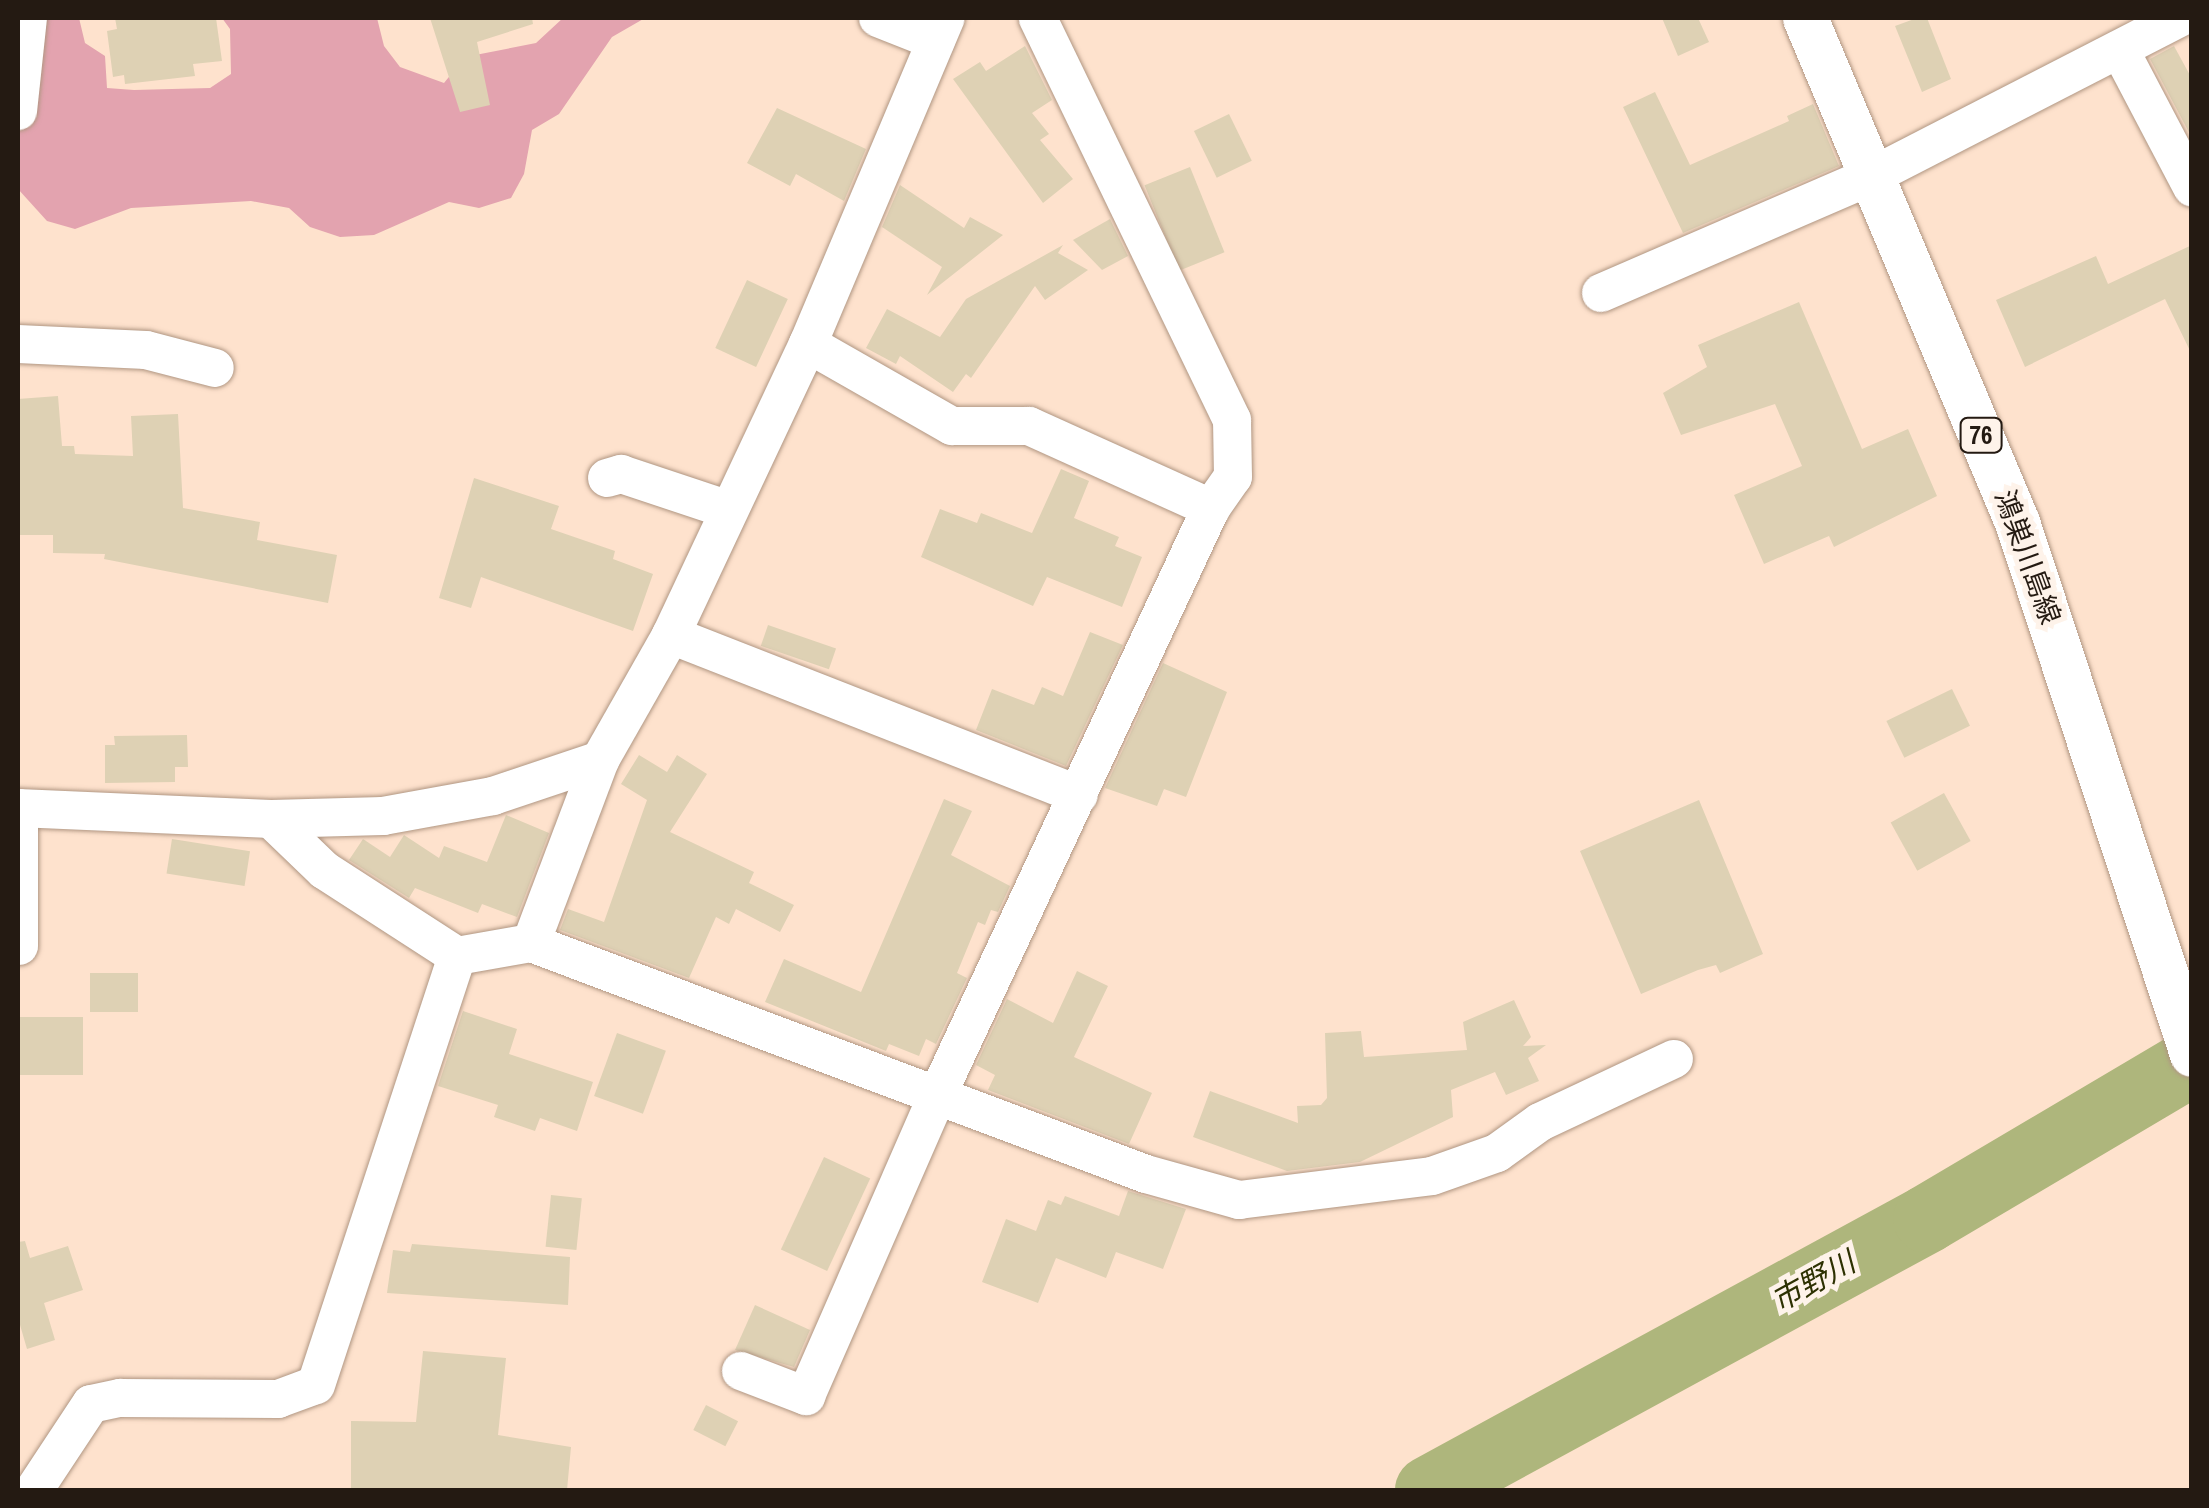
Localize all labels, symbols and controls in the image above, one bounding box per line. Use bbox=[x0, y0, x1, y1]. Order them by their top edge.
road number: 76 bbox=[1958, 415, 2004, 455]
street label: 鴻巣川島線 bbox=[1988, 485, 2068, 629]
water label: 市野川 bbox=[1765, 1243, 1861, 1319]

